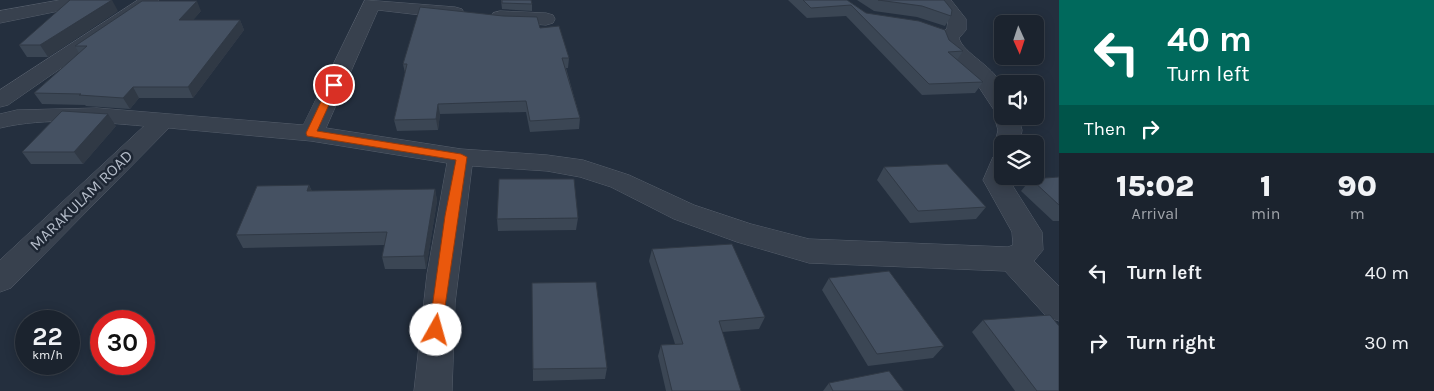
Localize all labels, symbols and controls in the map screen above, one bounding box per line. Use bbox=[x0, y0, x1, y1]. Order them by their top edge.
north arrow bbox=[994, 15, 1044, 65]
map controls bbox=[994, 15, 1044, 185]
text: 40 m bbox=[1167, 19, 1252, 60]
icon: left bbox=[1084, 20, 1149, 85]
text: Turn left bbox=[1167, 61, 1250, 87]
pin bbox=[313, 64, 355, 106]
icon: arrive bbox=[320, 71, 348, 99]
button: sound bbox=[994, 75, 1044, 125]
icon: right bbox=[1136, 115, 1164, 143]
text: Then bbox=[1084, 118, 1126, 140]
button: layers bbox=[994, 135, 1044, 185]
street label: MARAKULAM ROAD bbox=[26, 146, 136, 254]
text: 15:02 bbox=[1116, 168, 1194, 204]
text: 1 bbox=[1260, 168, 1272, 204]
text: 90 bbox=[1338, 168, 1377, 204]
text: Arrival bbox=[1132, 204, 1178, 223]
text: min bbox=[1251, 204, 1280, 223]
text: m bbox=[1350, 204, 1365, 223]
icon: left bbox=[1084, 259, 1112, 287]
text: Turn left bbox=[1127, 262, 1202, 284]
text: 40 m bbox=[1365, 262, 1409, 284]
position arrow bbox=[409, 303, 461, 355]
speed limit sign: 30 bbox=[90, 310, 155, 375]
text: 22 bbox=[32, 322, 63, 351]
icon: right bbox=[1084, 329, 1112, 357]
text: Turn right bbox=[1127, 332, 1216, 354]
text: 30 m bbox=[1364, 332, 1409, 354]
text: km/h bbox=[32, 348, 63, 362]

